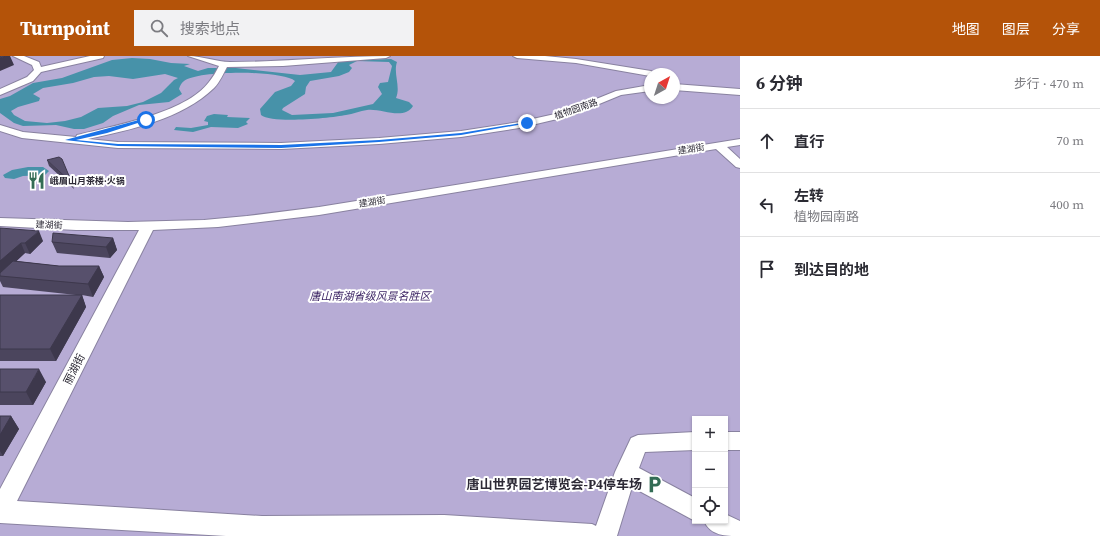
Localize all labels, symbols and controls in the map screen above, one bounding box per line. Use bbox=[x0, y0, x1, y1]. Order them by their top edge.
search box bbox=[134, 10, 414, 46]
text: Turnpoint bbox=[20, 15, 110, 41]
icon: search bbox=[148, 17, 170, 39]
text: 搜索地点 bbox=[180, 18, 240, 39]
text: 地图 bbox=[952, 19, 980, 39]
text: 图层 bbox=[1002, 19, 1030, 39]
text: 分享 bbox=[1052, 19, 1080, 39]
north arrow bbox=[644, 68, 680, 104]
text: 6 分钟 bbox=[756, 71, 803, 95]
text: 步行 · 470 m bbox=[1014, 75, 1084, 92]
street label: 植物园南路 bbox=[553, 96, 599, 122]
route start bbox=[137, 111, 155, 129]
route end bbox=[518, 114, 536, 132]
icon: ahead bbox=[756, 130, 778, 152]
text: 直行 bbox=[794, 131, 824, 152]
text: 70 m bbox=[1056, 132, 1084, 149]
street label: 建湖街 bbox=[677, 141, 705, 157]
restaurant icon: 峨眉山月茶楼·火锅 bbox=[27, 171, 47, 191]
place label: 峨眉山月茶楼·火锅 bbox=[50, 175, 125, 187]
text: 左转 bbox=[794, 185, 824, 206]
street label: 建湖街 bbox=[358, 194, 386, 210]
icon: left bbox=[756, 194, 778, 216]
text: 400 m bbox=[1050, 196, 1084, 213]
text: 植物园南路 bbox=[794, 208, 859, 225]
street label: 建湖街 bbox=[35, 219, 63, 231]
icon: arrive bbox=[756, 258, 778, 280]
text: 到达目的地 bbox=[794, 259, 869, 280]
park label: 唐山南湖省级风景名胜区 bbox=[310, 289, 432, 304]
street label: 丽湖街 bbox=[60, 351, 89, 387]
map controls bbox=[692, 416, 728, 524]
button: + bbox=[692, 416, 728, 452]
button: − bbox=[692, 452, 728, 488]
parking icon: 唐山世界园艺博览会-P4停车场 bbox=[645, 474, 665, 494]
place label: 唐山世界园艺博览会-P4停车场 bbox=[467, 476, 642, 493]
button: locate bbox=[692, 488, 728, 524]

